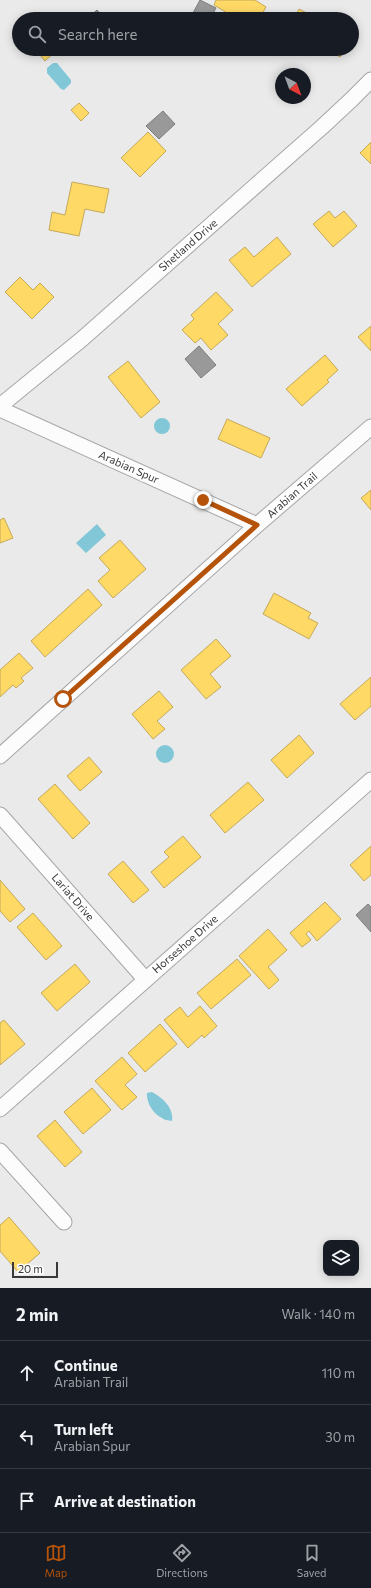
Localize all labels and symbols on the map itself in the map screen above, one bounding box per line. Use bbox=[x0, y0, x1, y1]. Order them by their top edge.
north arrow bbox=[275, 68, 311, 104]
street label: Shetland Drive bbox=[156, 216, 220, 273]
street label: Arabian Spur bbox=[97, 447, 162, 486]
street label: Arabian Trail bbox=[264, 469, 320, 520]
route end bbox=[194, 491, 212, 509]
route start bbox=[54, 690, 72, 708]
street label: Lariat Drive bbox=[49, 870, 98, 923]
street label: Horseshoe Drive bbox=[149, 912, 220, 975]
scale bar bbox=[12, 1260, 58, 1279]

